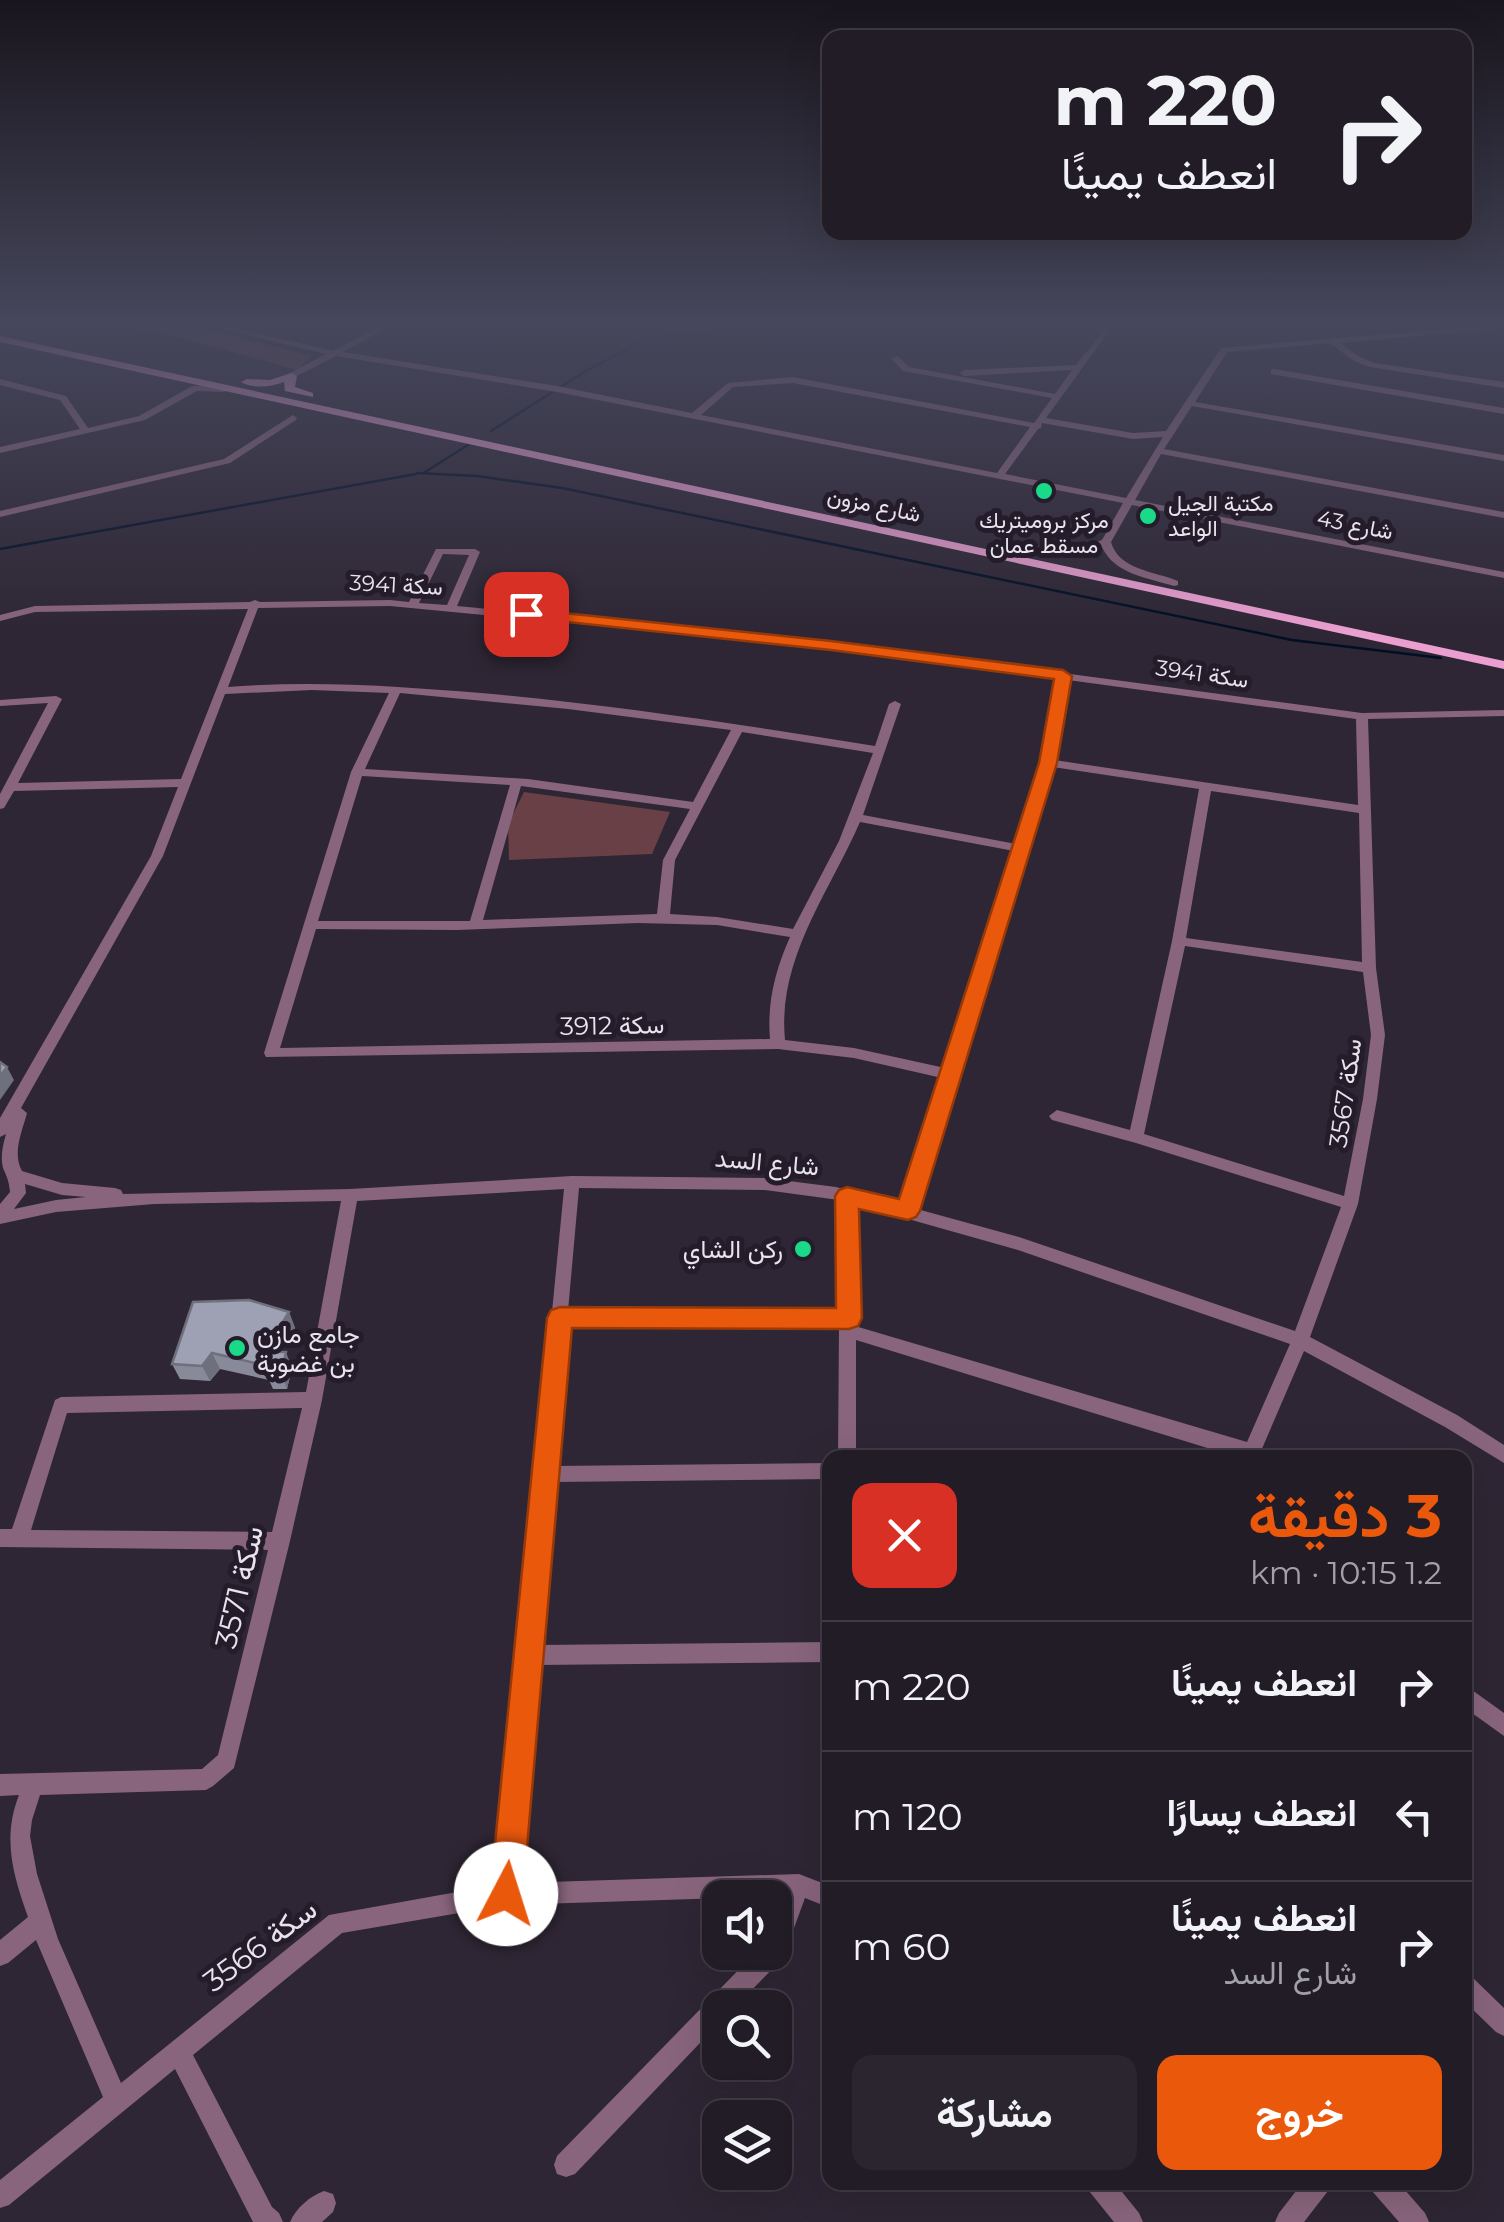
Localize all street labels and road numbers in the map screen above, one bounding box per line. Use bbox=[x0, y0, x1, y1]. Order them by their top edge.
street label: شارع مزون bbox=[825, 482, 923, 529]
street label: شارع 43 bbox=[1315, 504, 1395, 547]
street label: سكة 3941 bbox=[349, 569, 443, 601]
street label: سكة 3941 bbox=[1154, 654, 1250, 694]
street label: سكة 3912 bbox=[559, 1009, 665, 1041]
street label: سكة 3567 bbox=[1323, 1037, 1367, 1149]
street label: شارع السد bbox=[714, 1143, 820, 1183]
street label: سكة 3571 bbox=[207, 1522, 271, 1652]
street label: سكة 3566 bbox=[196, 1890, 324, 2000]

